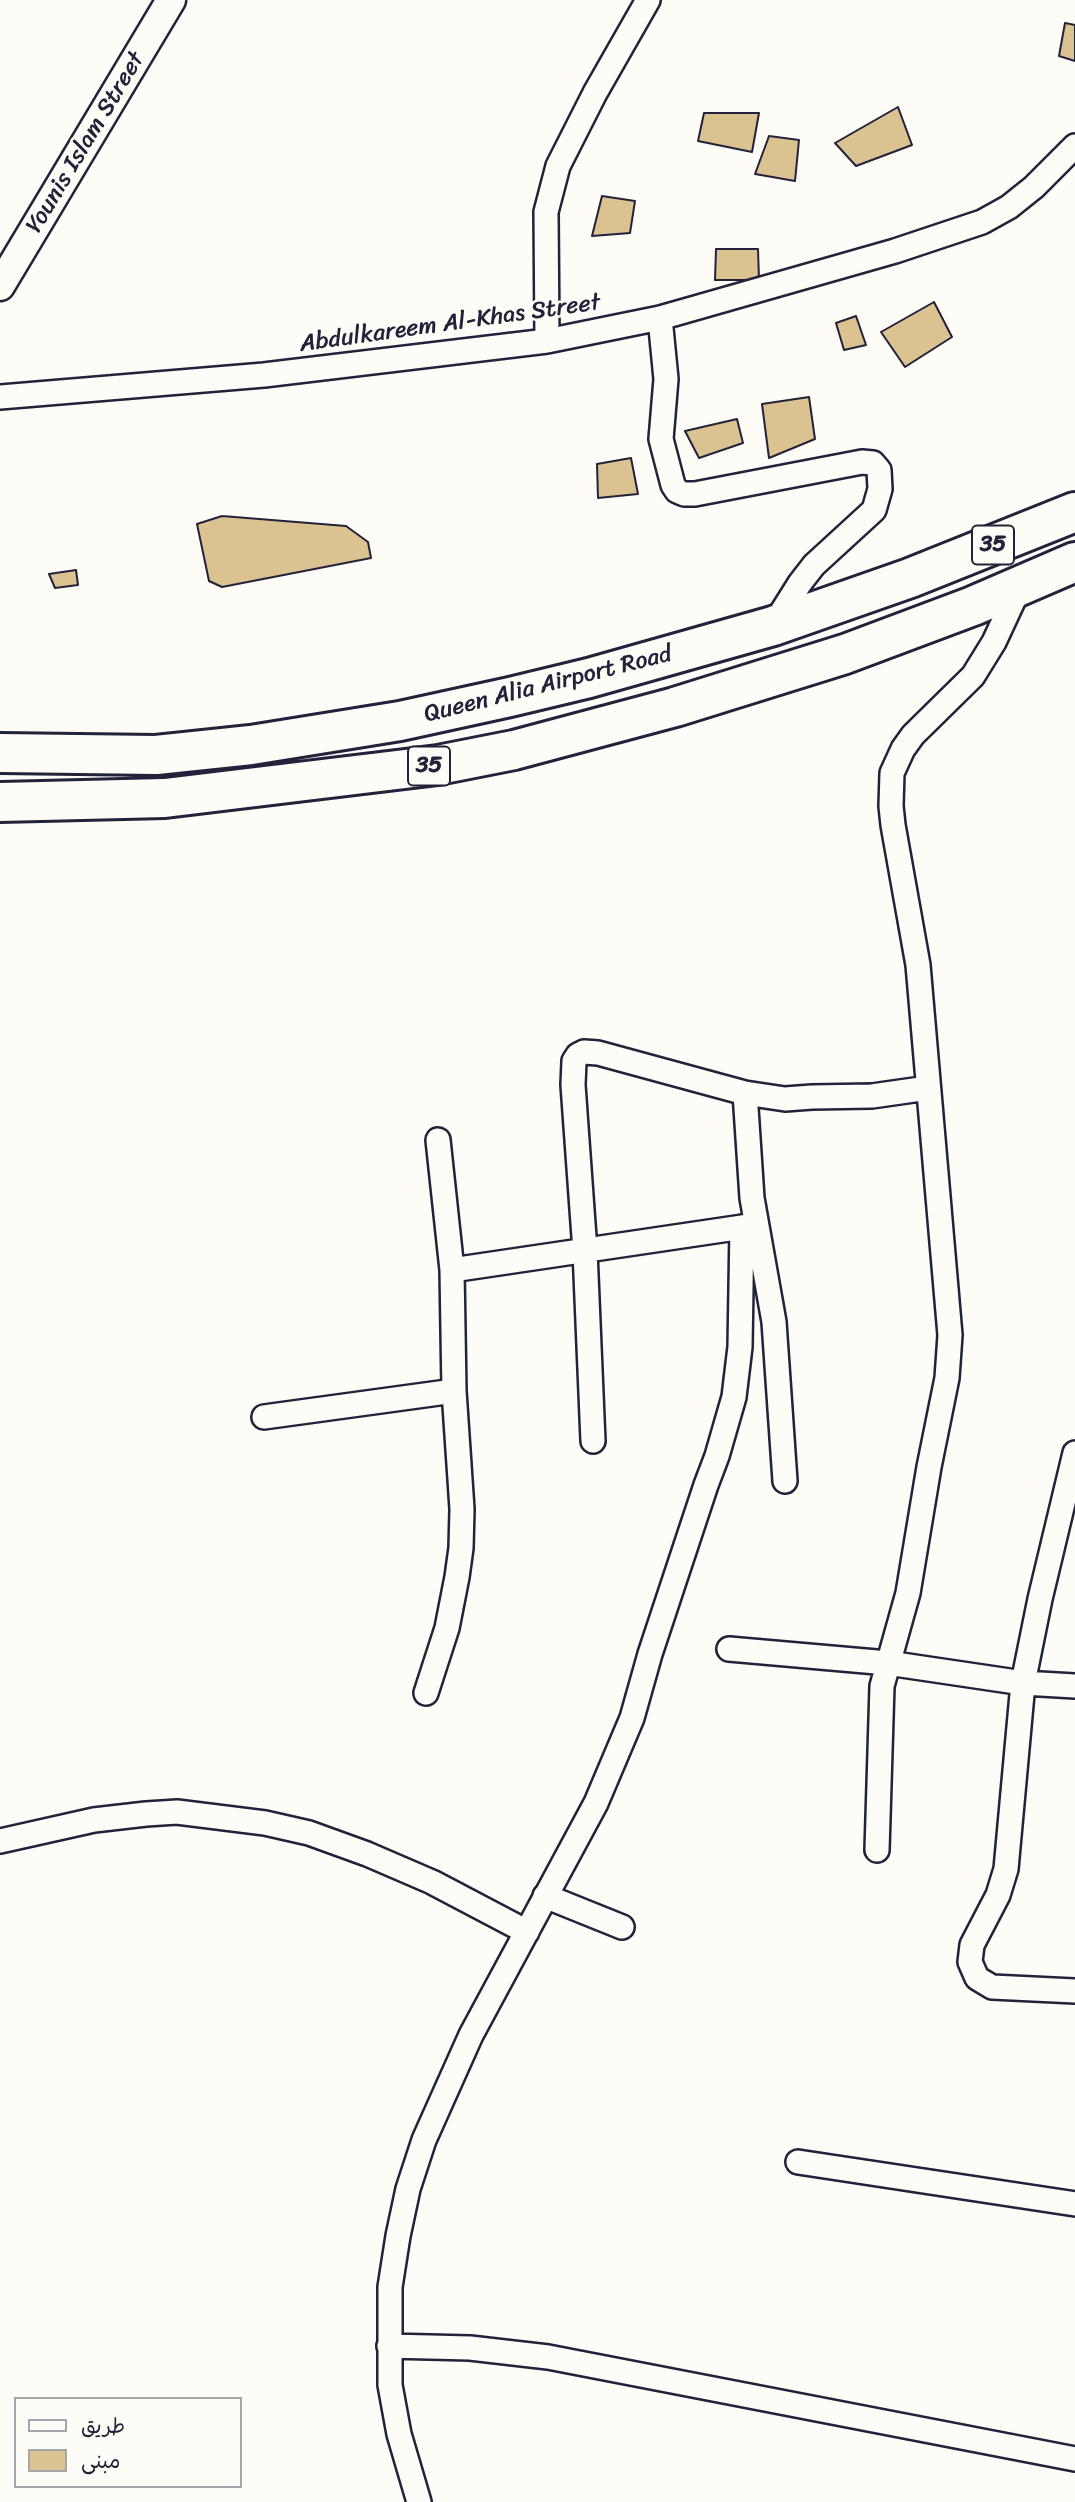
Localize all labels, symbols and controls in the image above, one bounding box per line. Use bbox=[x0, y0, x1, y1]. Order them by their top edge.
street label: Younis Islam Street bbox=[20, 47, 152, 239]
street label: Abdulkareem Al-Khas Street bbox=[298, 289, 602, 359]
road number: 35 bbox=[972, 526, 1014, 565]
street label: Queen Alia Airport Road bbox=[421, 640, 675, 730]
road number: 35 bbox=[408, 746, 450, 786]
legend bbox=[14, 2397, 242, 2488]
text: طريق bbox=[81, 2407, 125, 2445]
text: مبنى bbox=[81, 2442, 120, 2480]

